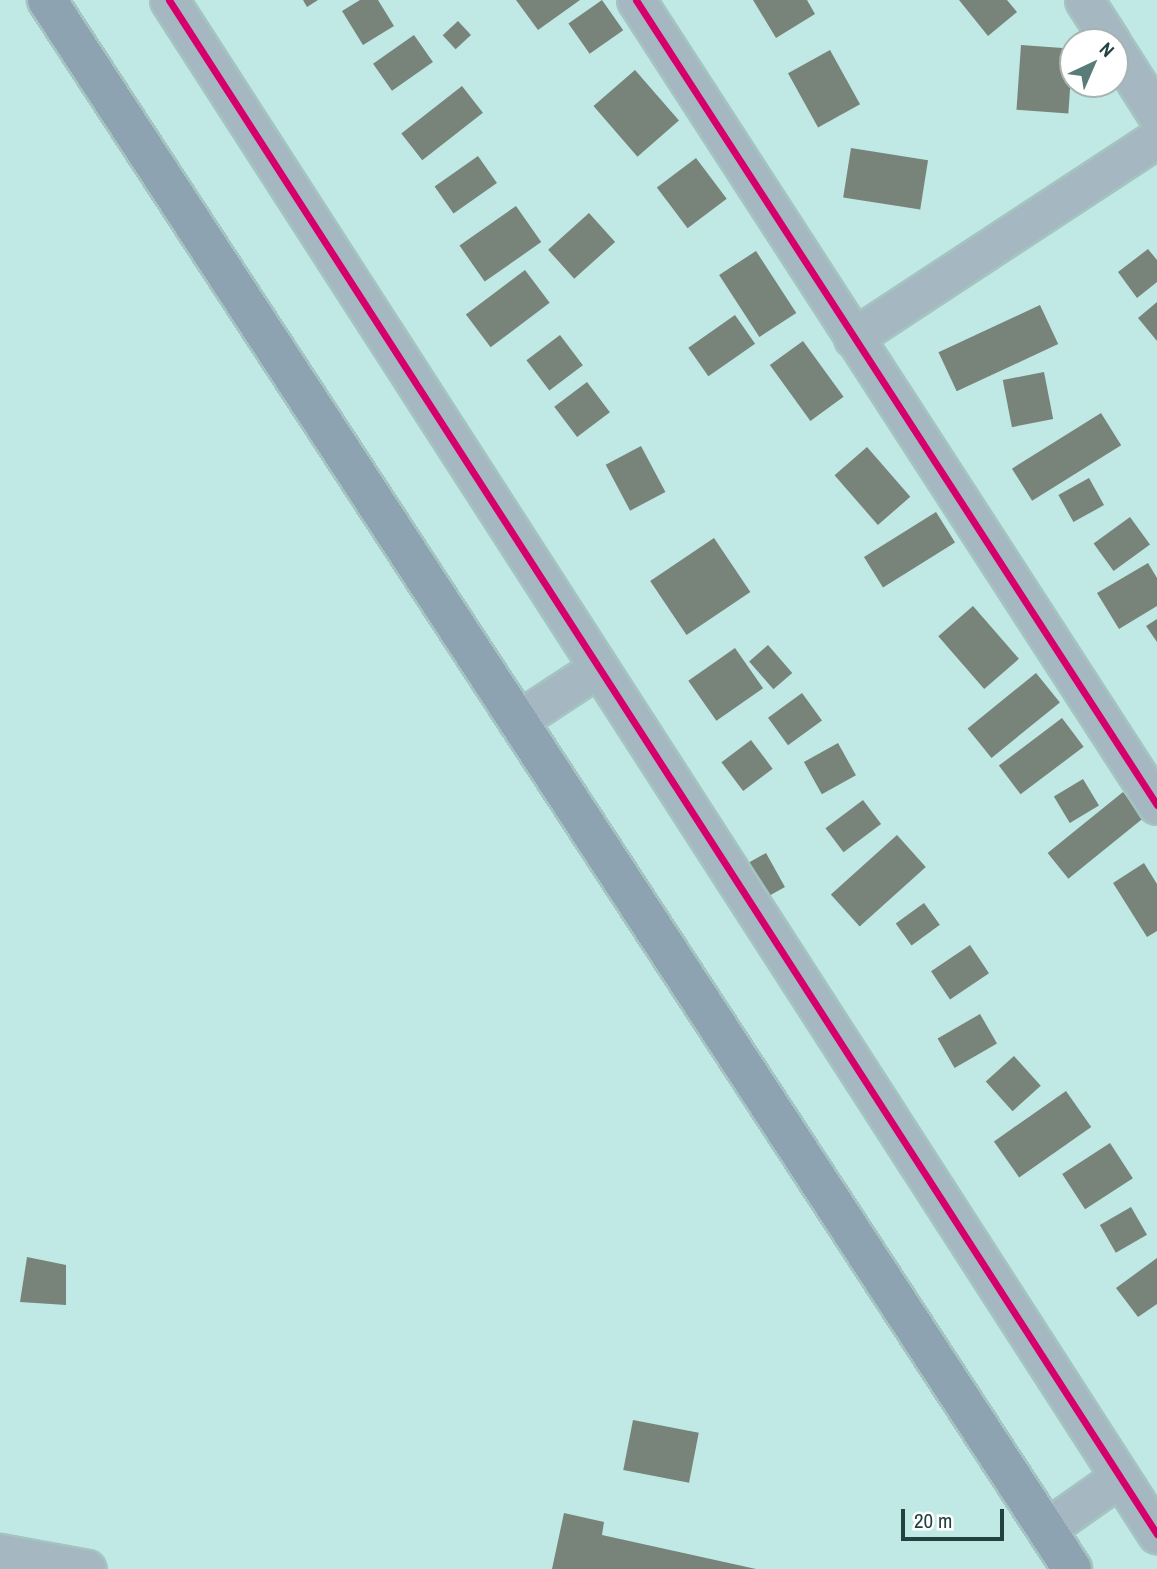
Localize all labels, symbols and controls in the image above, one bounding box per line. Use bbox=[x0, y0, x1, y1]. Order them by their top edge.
north arrow bbox=[1059, 28, 1129, 98]
text: N bbox=[1094, 36, 1120, 63]
scale bar bbox=[905, 1496, 1008, 1540]
text: 20 m bbox=[914, 1506, 952, 1535]

